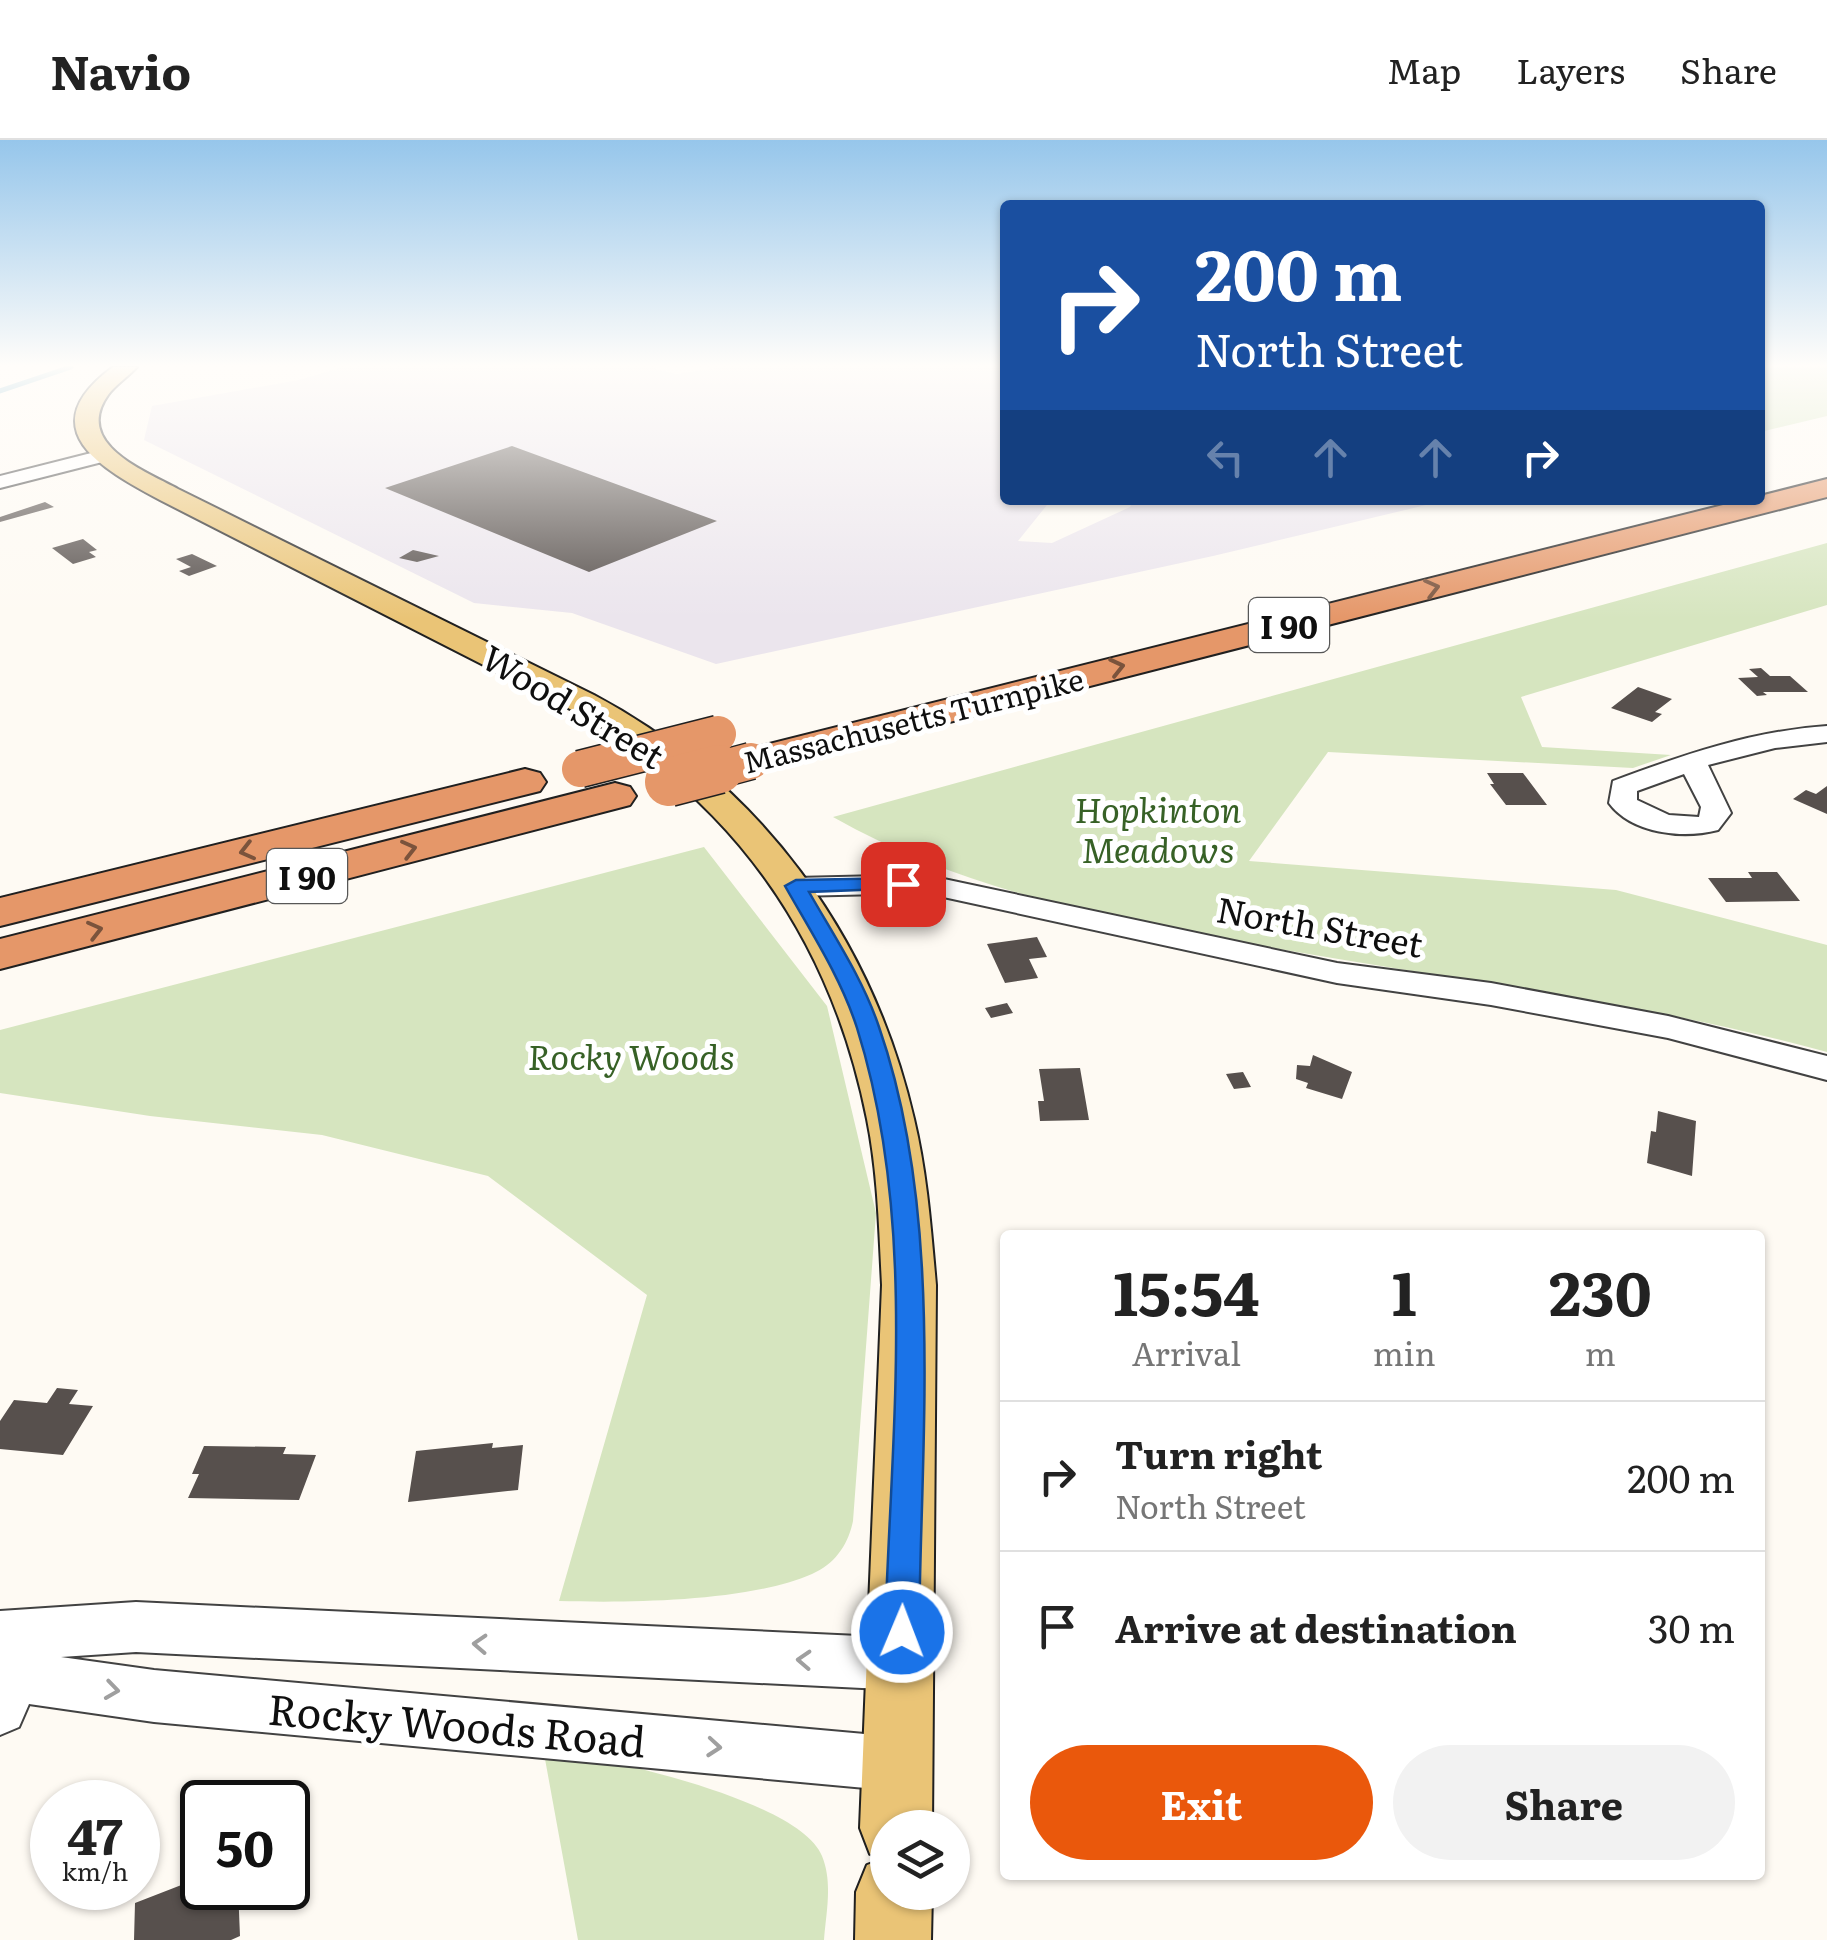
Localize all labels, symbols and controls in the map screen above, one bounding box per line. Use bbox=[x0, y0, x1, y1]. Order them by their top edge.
text: Navio bbox=[50, 34, 191, 105]
text: Map bbox=[1387, 43, 1461, 95]
text: Layers bbox=[1516, 43, 1625, 95]
text: Share bbox=[1680, 43, 1777, 95]
text: 200 m bbox=[1195, 219, 1403, 323]
icon: right bbox=[1030, 240, 1160, 370]
text: North Street bbox=[1195, 314, 1463, 381]
icon: left bbox=[1198, 430, 1253, 485]
icon: ahead bbox=[1303, 430, 1358, 485]
icon: ahead bbox=[1408, 430, 1463, 485]
icon: right bbox=[1513, 430, 1568, 485]
one-way arrow bbox=[1423, 579, 1440, 600]
road number: I 90 bbox=[1249, 598, 1329, 652]
street label: Wood Street bbox=[473, 630, 675, 780]
street label: Massachusetts Turnpike bbox=[738, 655, 1088, 783]
one-way arrow bbox=[1108, 658, 1125, 679]
park label: Hopkinton Meadows bbox=[1075, 782, 1242, 874]
one-way arrow bbox=[239, 839, 256, 860]
one-way arrow bbox=[400, 840, 417, 861]
pin bbox=[861, 842, 946, 927]
road number: I 90 bbox=[267, 849, 347, 903]
icon: arrive bbox=[876, 857, 931, 912]
street label: North Street bbox=[1213, 881, 1427, 969]
one-way arrow bbox=[86, 921, 103, 942]
park label: Rocky Woods bbox=[527, 1029, 735, 1081]
text: 15:54 bbox=[1113, 1245, 1259, 1334]
text: 1 bbox=[1392, 1245, 1417, 1334]
text: 230 bbox=[1549, 1245, 1652, 1334]
text: Arrival bbox=[1132, 1328, 1241, 1376]
text: min bbox=[1373, 1328, 1436, 1376]
text: m bbox=[1585, 1328, 1616, 1376]
text: Turn right bbox=[1115, 1424, 1322, 1481]
text: 200 m bbox=[1627, 1448, 1735, 1505]
icon: right bbox=[1030, 1449, 1085, 1504]
text: North Street bbox=[1115, 1481, 1306, 1529]
position arrow bbox=[850, 1580, 954, 1684]
text: Arrive at destination bbox=[1115, 1598, 1517, 1655]
text: 30 m bbox=[1648, 1598, 1735, 1655]
icon: arrive bbox=[1030, 1599, 1085, 1654]
one-way arrow bbox=[471, 1634, 487, 1655]
one-way arrow bbox=[796, 1650, 812, 1671]
street label: Rocky Woods Road bbox=[266, 1676, 648, 1770]
one-way arrow bbox=[104, 1678, 120, 1699]
one-way arrow bbox=[706, 1735, 722, 1757]
button: Exit bbox=[1030, 1745, 1373, 1860]
button: Share bbox=[1393, 1745, 1735, 1860]
speed limit sign: 50 bbox=[180, 1780, 310, 1910]
text: 47 bbox=[67, 1796, 123, 1870]
map controls bbox=[870, 1810, 970, 1910]
button: layers bbox=[870, 1810, 970, 1910]
text: km/h bbox=[62, 1852, 128, 1889]

